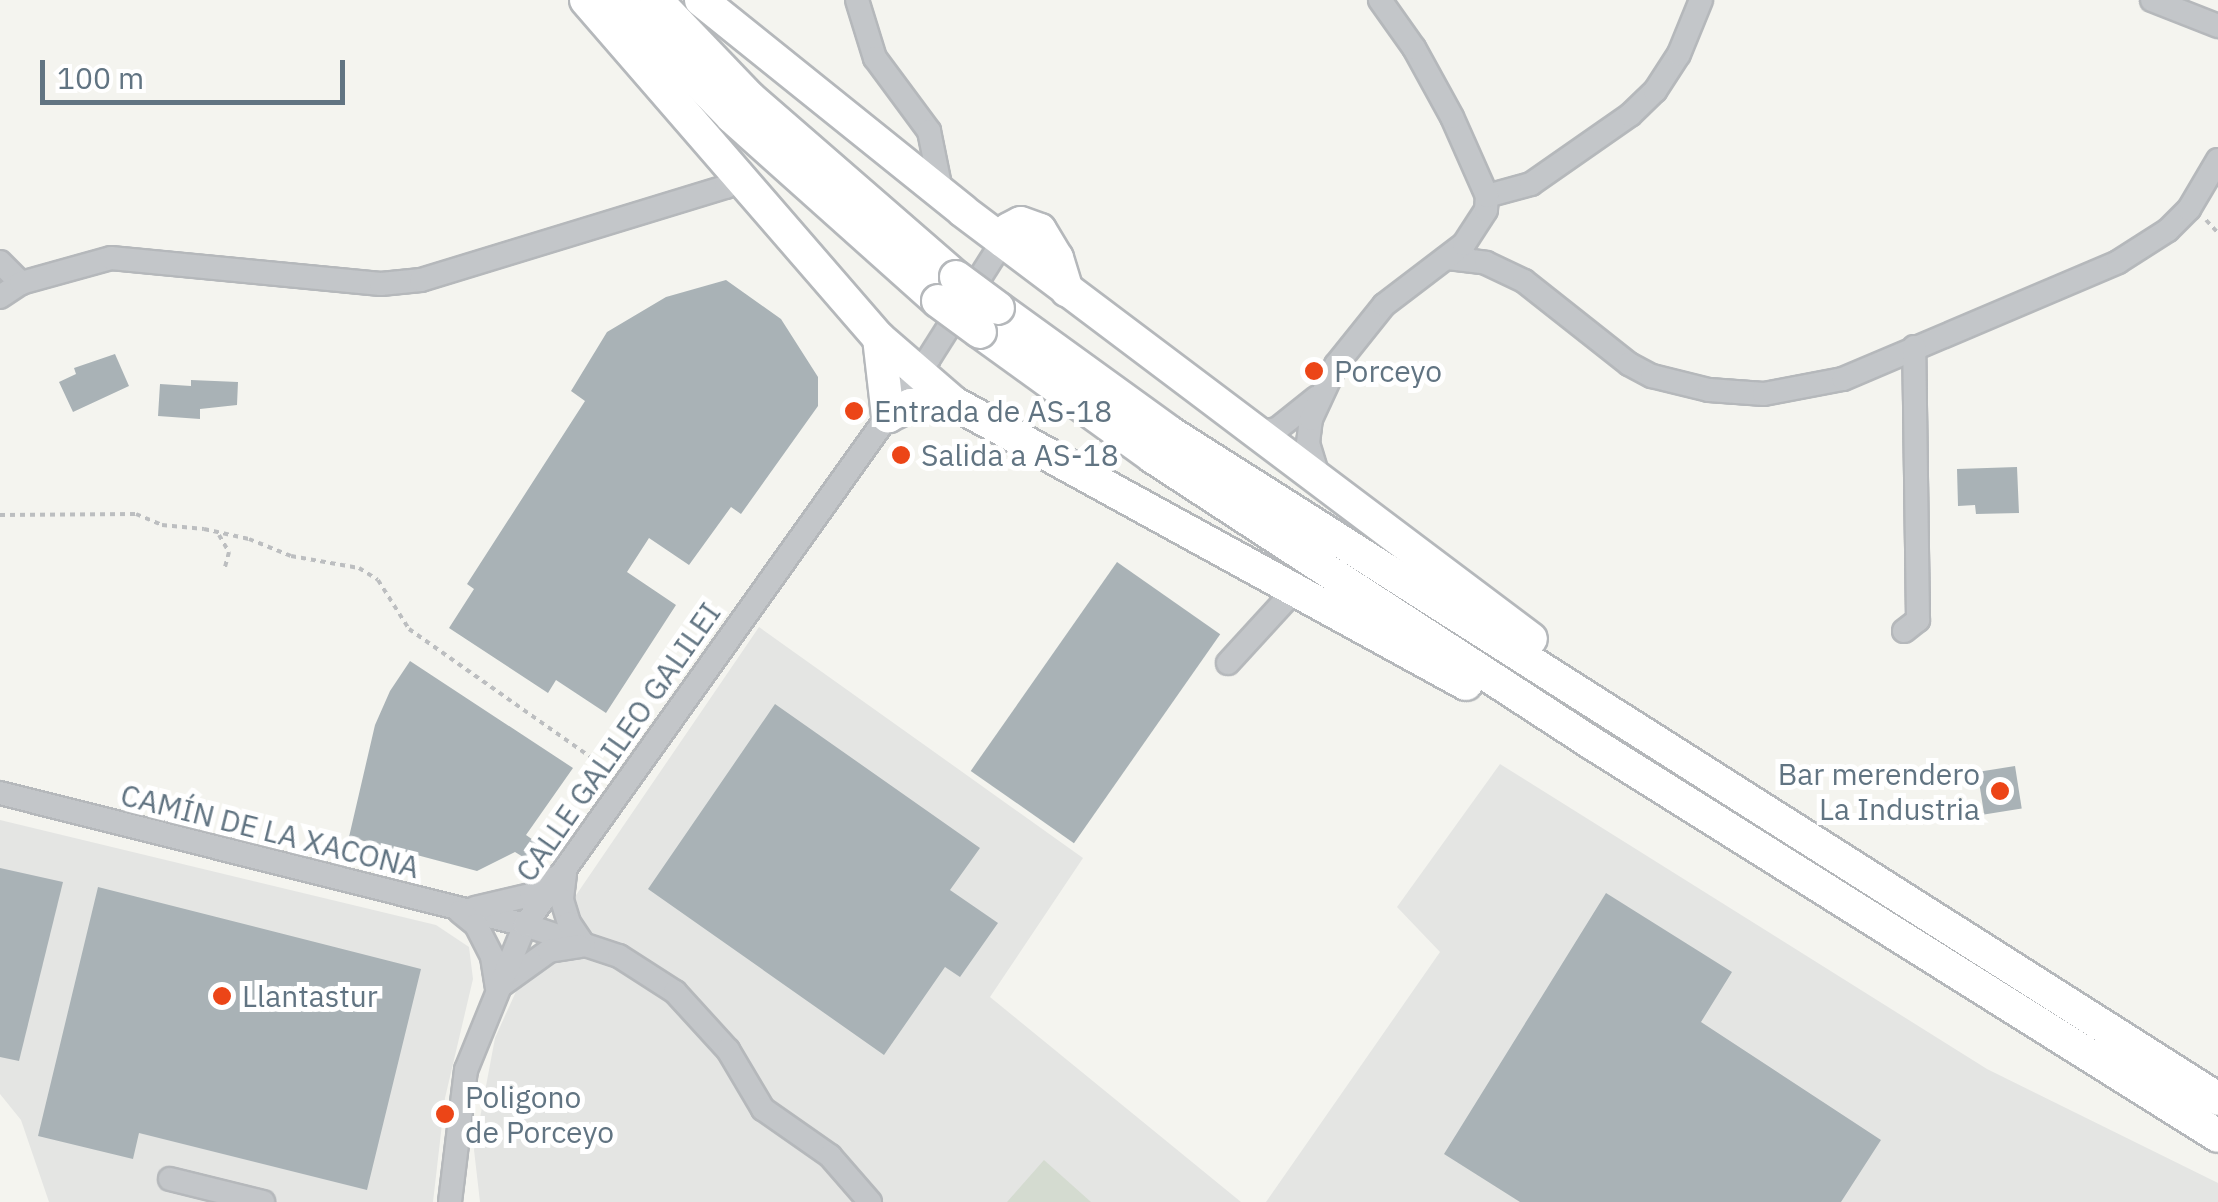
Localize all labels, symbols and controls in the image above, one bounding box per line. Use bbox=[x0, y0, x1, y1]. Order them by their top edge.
scale bar bbox=[45, 40, 350, 102]
text: 100 m bbox=[57, 58, 144, 97]
place label: Porceyo bbox=[1334, 353, 1442, 389]
marker: Porceyo bbox=[1303, 360, 1325, 382]
place label: Entrada de AS-18 bbox=[874, 393, 1112, 429]
marker: Entrada de AS-18 bbox=[843, 400, 865, 422]
place label: Salida a AS-18 bbox=[921, 437, 1119, 473]
marker: Salida a AS-18 bbox=[890, 444, 912, 466]
street label: CALLE GALILEO GALILEI bbox=[508, 596, 728, 888]
place label: Bar merendero La Industria bbox=[1778, 756, 1980, 826]
street label: CAMÍN DE LA XACONA bbox=[117, 776, 423, 886]
marker: Bar merendero La Industria bbox=[1989, 780, 2011, 802]
place label: Llantastur bbox=[242, 978, 378, 1014]
marker: Llantastur bbox=[211, 985, 233, 1007]
place label: Poligono de Porceyo bbox=[465, 1079, 614, 1150]
marker: Poligono de Porceyo bbox=[434, 1103, 456, 1125]

